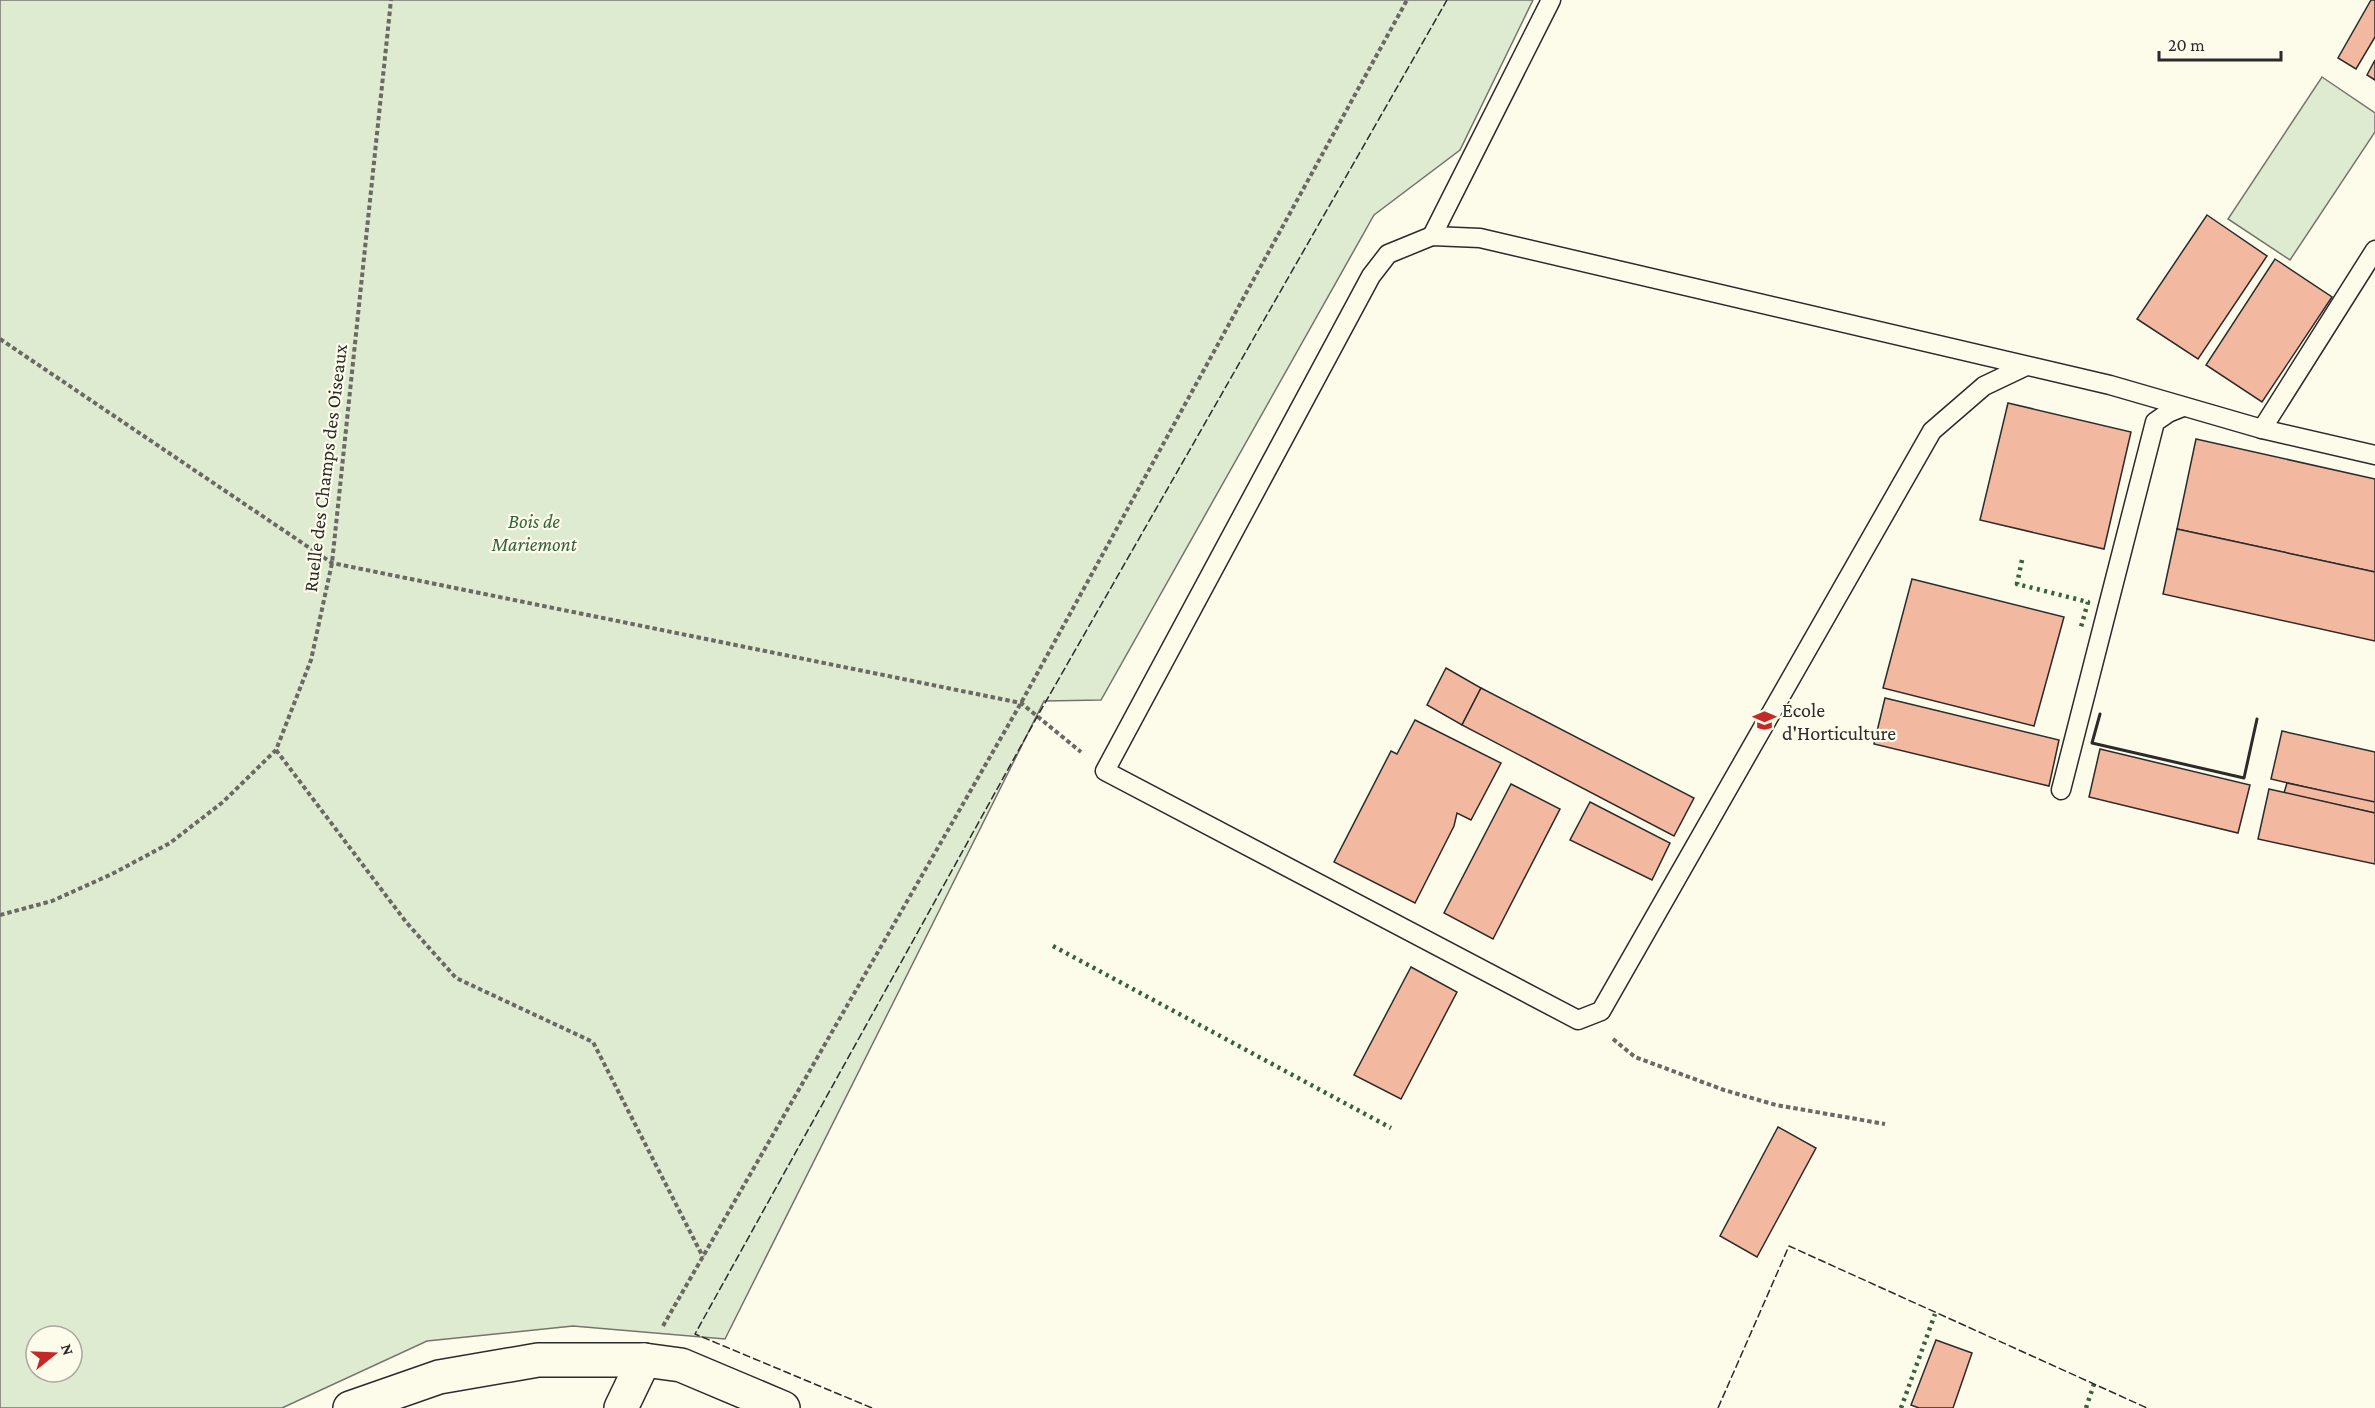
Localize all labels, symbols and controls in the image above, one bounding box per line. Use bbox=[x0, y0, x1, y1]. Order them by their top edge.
scale bar bbox=[2159, 24, 2280, 62]
text: 20 m bbox=[2168, 35, 2205, 55]
street label: Ruelle des Champs des Oiseaux bbox=[299, 342, 352, 593]
park label: Bois de Mariemont bbox=[490, 510, 578, 555]
place label: École d'Horticulture bbox=[1782, 699, 1896, 744]
school or university icon: École d'Horticulture bbox=[1751, 708, 1777, 734]
north arrow bbox=[24, 1324, 84, 1384]
text: N bbox=[58, 1342, 78, 1357]

